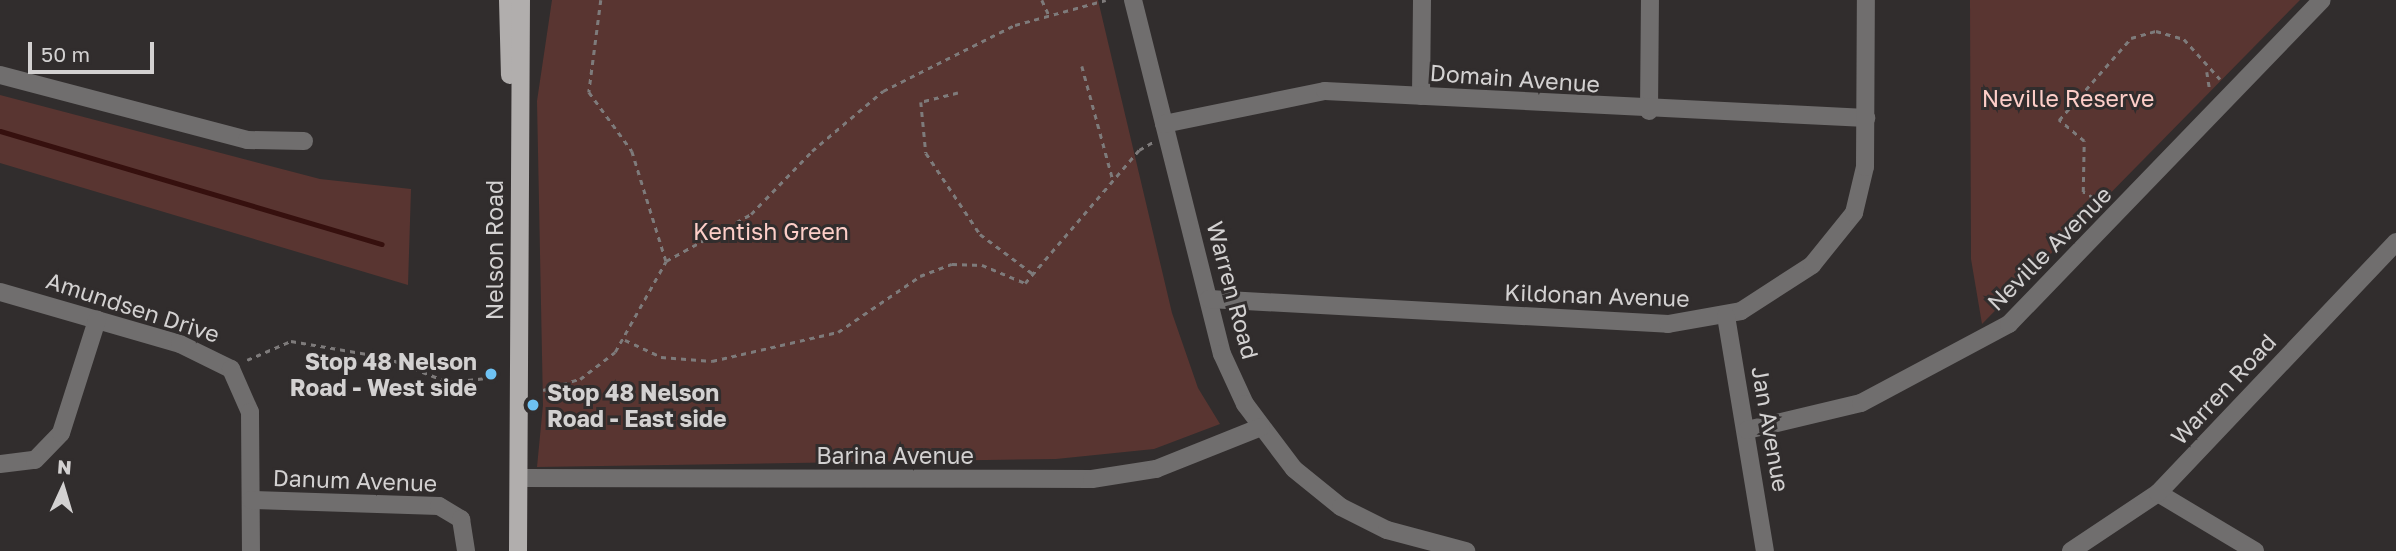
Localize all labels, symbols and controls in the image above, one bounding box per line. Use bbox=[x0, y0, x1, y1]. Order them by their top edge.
scale bar bbox=[32, 28, 158, 72]
text: 50 m bbox=[41, 41, 90, 67]
street label: Domain Avenue bbox=[1429, 58, 1601, 98]
park label: Neville Reserve bbox=[1982, 84, 2154, 112]
street label: Nelson Road bbox=[480, 180, 508, 320]
street label: Neville Avenue bbox=[1981, 180, 2117, 316]
park label: Kentish Green bbox=[693, 217, 849, 245]
street label: Warren Road bbox=[1201, 218, 1265, 362]
street label: Amundsen Drive bbox=[43, 266, 223, 348]
street label: Kildonan Avenue bbox=[1504, 278, 1690, 312]
street label: Warren Road bbox=[2165, 328, 2281, 450]
place label: Stop 48 Nelson Road - West side bbox=[290, 347, 477, 401]
street label: Jan Avenue bbox=[1746, 364, 1796, 494]
marker: Stop 48 Nelson Road - West side bbox=[483, 366, 499, 382]
place label: Stop 48 Nelson Road - East side bbox=[547, 378, 726, 432]
marker: Stop 48 Nelson Road - East side bbox=[525, 397, 541, 413]
street label: Barina Avenue bbox=[816, 441, 974, 469]
north arrow bbox=[28, 453, 98, 523]
text: N bbox=[56, 455, 73, 479]
street label: Danum Avenue bbox=[272, 463, 438, 497]

